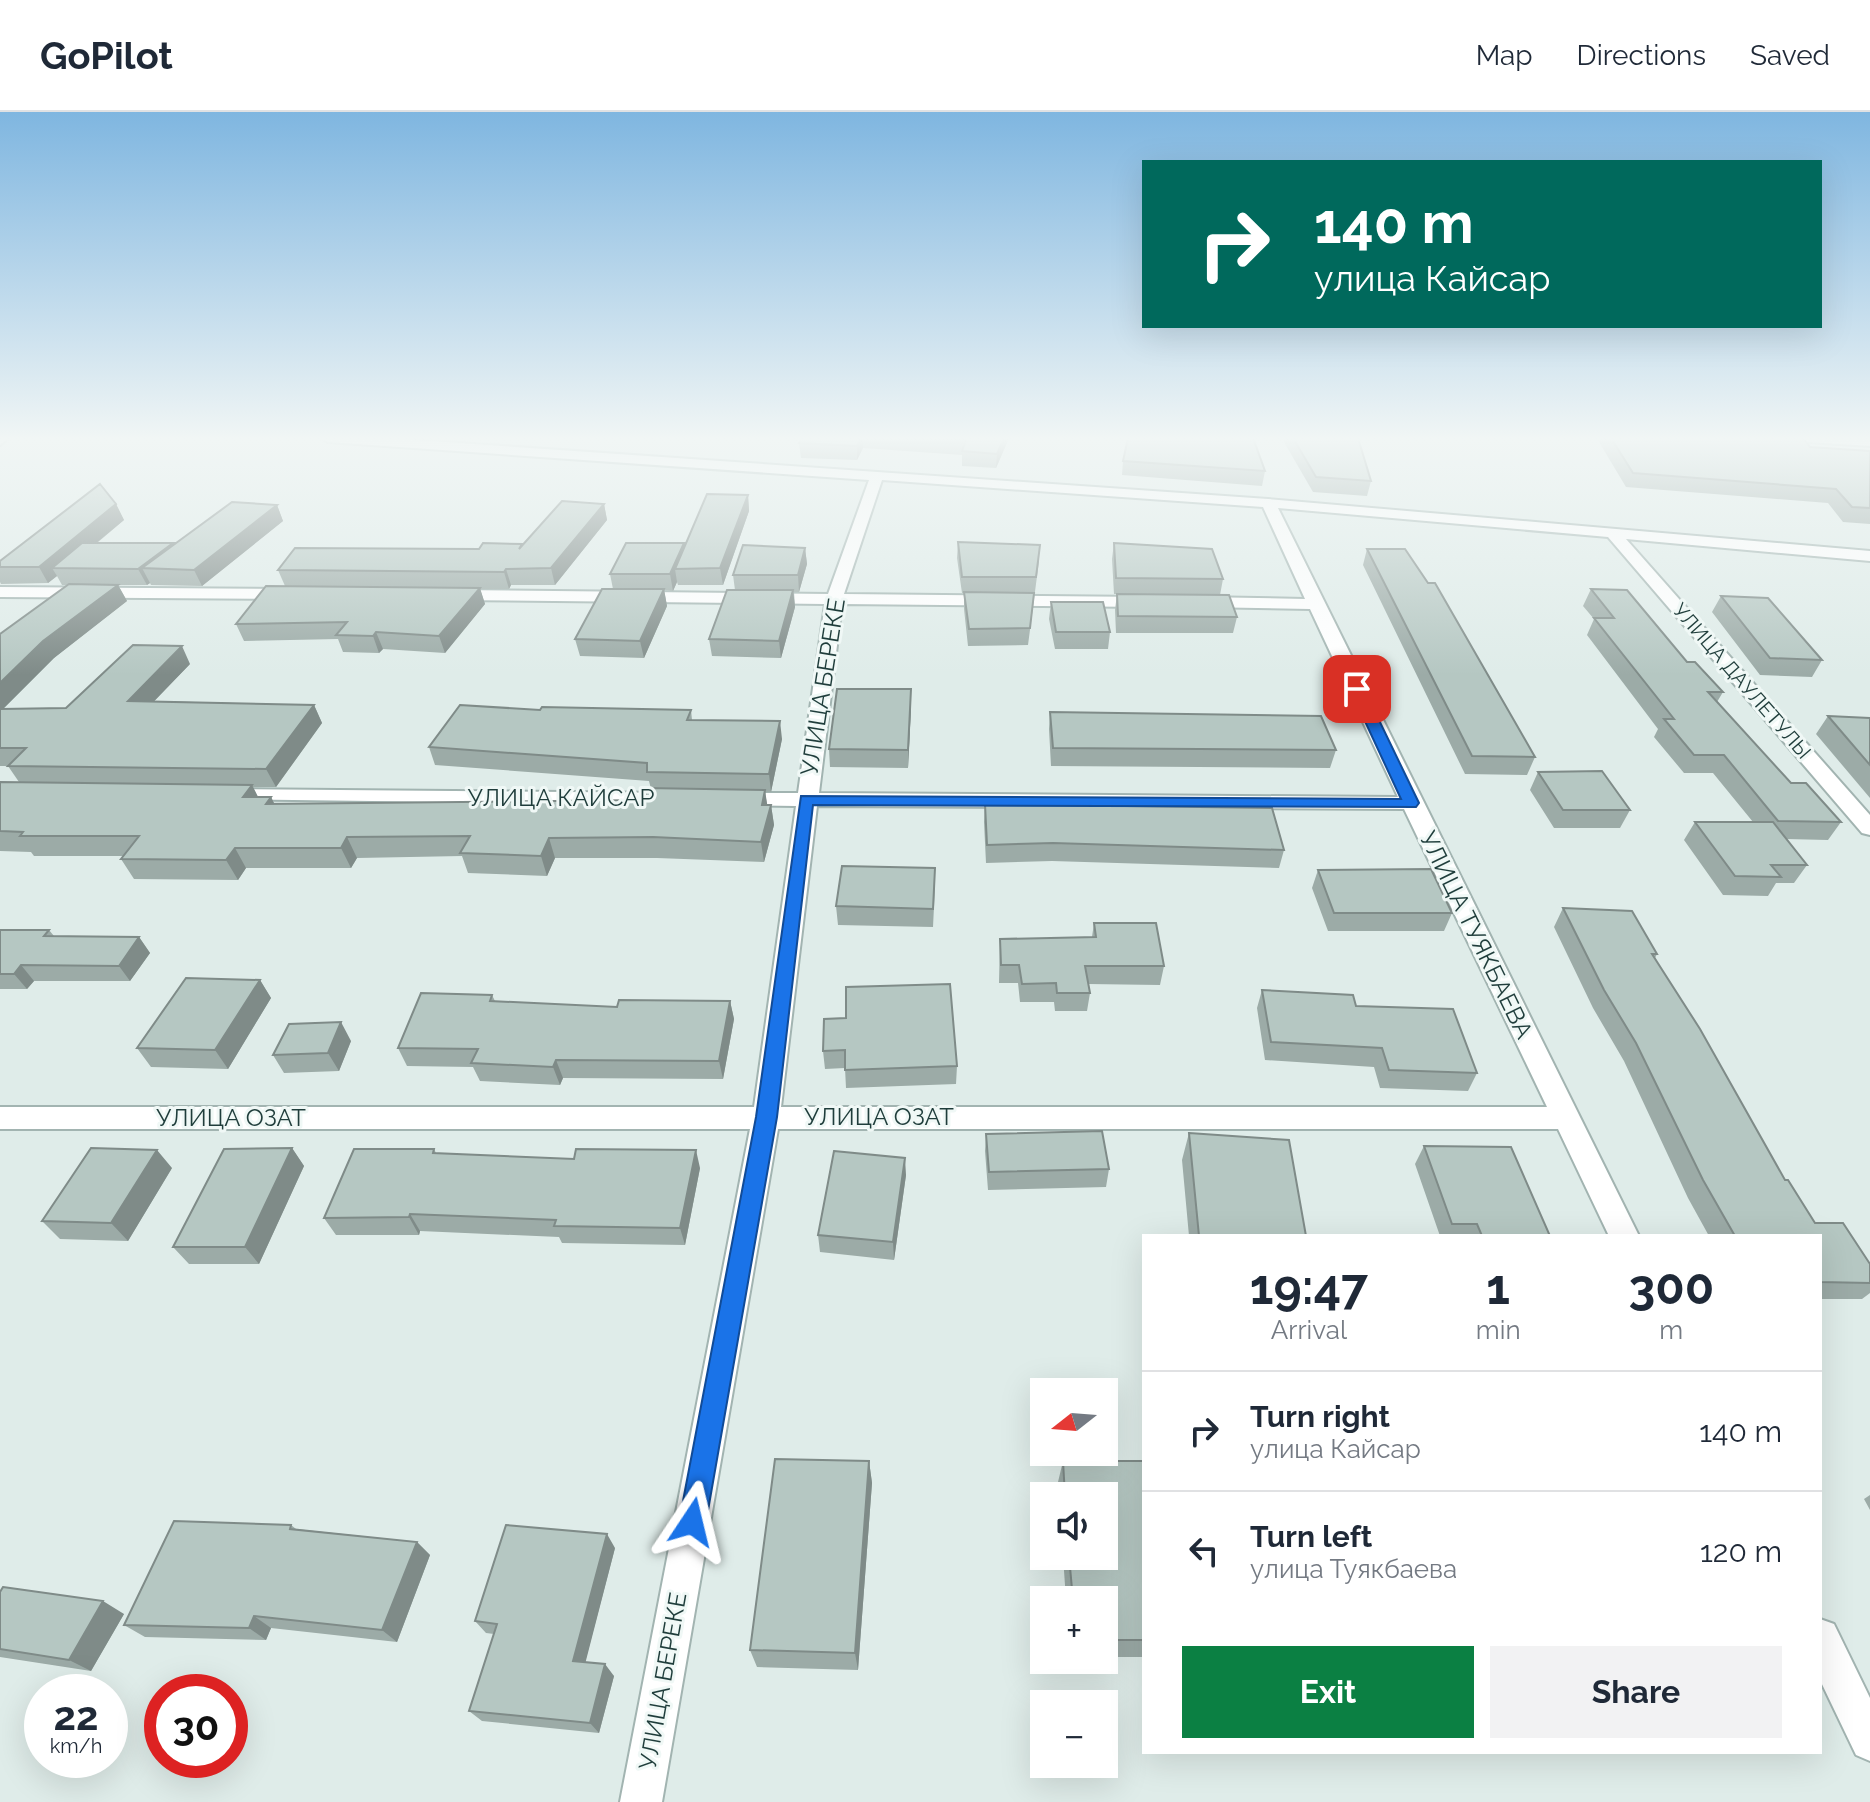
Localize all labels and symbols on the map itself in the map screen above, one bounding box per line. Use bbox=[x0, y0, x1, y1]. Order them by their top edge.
street label: УЛИЦА БЕРЕКЕ bbox=[794, 596, 851, 778]
street label: УЛИЦА ДАУЛЕТУЛЫ bbox=[1668, 598, 1816, 764]
pin bbox=[1323, 655, 1391, 723]
street label: УЛИЦА КАЙСАР bbox=[468, 783, 654, 812]
street label: УЛИЦА ТУЯКБАЕВА bbox=[1414, 826, 1539, 1043]
street label: УЛИЦА ОЗАТ bbox=[804, 1102, 954, 1131]
street label: УЛИЦА ОЗАТ bbox=[156, 1103, 306, 1132]
north arrow bbox=[1030, 1378, 1118, 1466]
position arrow bbox=[650, 1480, 734, 1564]
street label: УЛИЦА БЕРЕКЕ bbox=[633, 1590, 692, 1772]
speed limit sign: 30 bbox=[144, 1674, 248, 1778]

